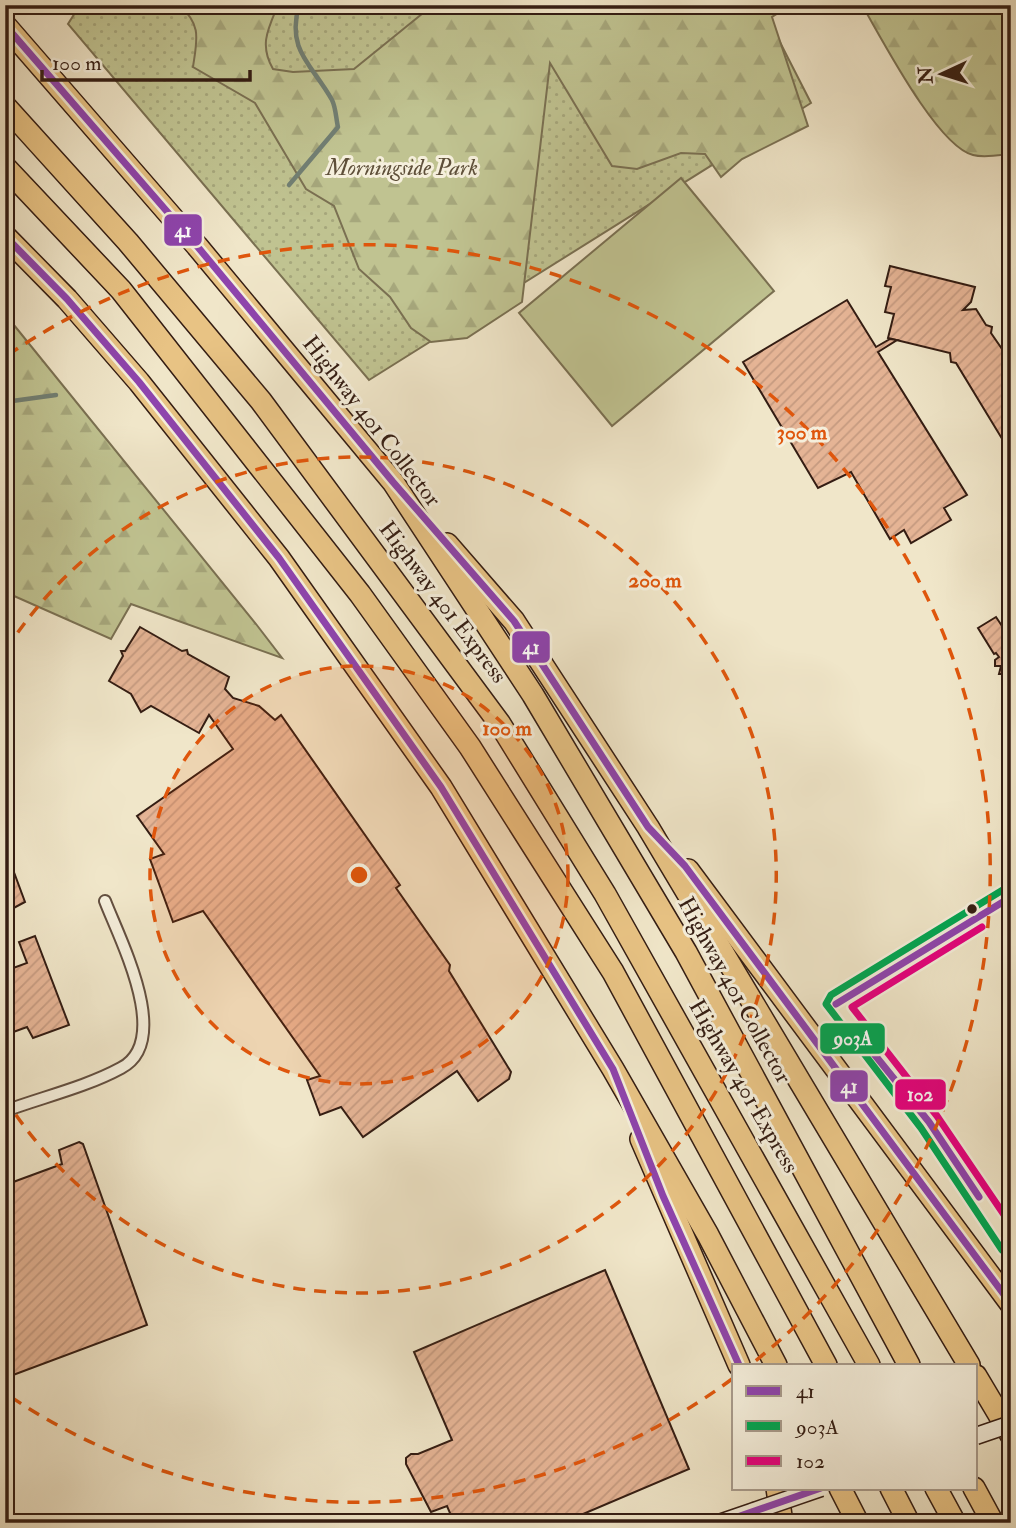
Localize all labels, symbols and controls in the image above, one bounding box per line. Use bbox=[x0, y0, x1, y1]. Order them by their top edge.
scale bar bbox=[42, 38, 250, 82]
north arrow bbox=[908, 38, 978, 108]
text: 100 m bbox=[52, 50, 102, 77]
text: N bbox=[913, 65, 939, 85]
park label: Morningside Park bbox=[324, 153, 478, 182]
line badge: 41 bbox=[163, 213, 203, 247]
text: 41 bbox=[173, 219, 192, 243]
street label: Highway 401 Collector bbox=[296, 330, 448, 513]
text: 300 m bbox=[777, 419, 828, 446]
street label: Highway 401 Express bbox=[372, 515, 514, 690]
text: 200 m bbox=[629, 567, 682, 594]
line badge: 41 bbox=[511, 630, 551, 664]
text: 41 bbox=[521, 636, 540, 660]
text: 100 m bbox=[482, 715, 533, 742]
centre of rings bbox=[347, 863, 371, 887]
street label: Highway 401 Collector bbox=[672, 892, 799, 1089]
unlabelled marker bbox=[965, 902, 979, 916]
street label: Highway 401 Express bbox=[682, 994, 806, 1179]
line badge: 903A bbox=[819, 1022, 886, 1055]
text: 903A bbox=[832, 1027, 873, 1051]
line badge: 41 bbox=[829, 1069, 869, 1103]
text: 41 bbox=[839, 1075, 858, 1099]
line badge: 102 bbox=[894, 1078, 947, 1111]
text: 102 bbox=[907, 1083, 933, 1107]
legend bbox=[732, 1364, 978, 1490]
text: 41 bbox=[796, 1378, 815, 1405]
text: 903A bbox=[794, 1414, 839, 1441]
text: 102 bbox=[796, 1448, 825, 1475]

